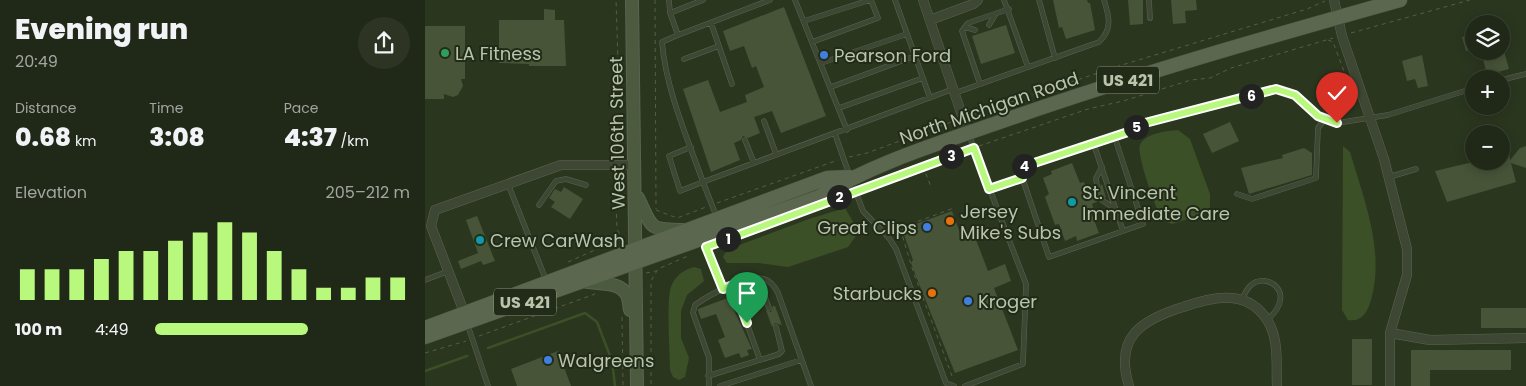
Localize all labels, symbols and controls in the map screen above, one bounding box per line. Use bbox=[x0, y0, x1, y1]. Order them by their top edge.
text: Evening run bbox=[15, 10, 188, 49]
map controls bbox=[1465, 15, 1510, 170]
button: layers bbox=[1465, 15, 1510, 60]
button: share bbox=[358, 17, 410, 69]
place label: LA Fitness bbox=[455, 41, 541, 66]
place label: Pearson Ford bbox=[834, 43, 951, 68]
marker: LA Fitness bbox=[439, 47, 451, 59]
marker: Pearson Ford bbox=[818, 49, 830, 61]
text: 20:49 bbox=[15, 50, 58, 73]
street label: West 106th Street bbox=[603, 56, 631, 210]
street label: North Michigan Road bbox=[896, 66, 1082, 150]
road number: US 421 bbox=[1097, 66, 1159, 94]
button: + bbox=[1465, 70, 1510, 115]
pin bbox=[1316, 72, 1358, 123]
icon: check bbox=[1323, 79, 1351, 107]
pin: 6 bbox=[1239, 84, 1263, 108]
text: 6 bbox=[1247, 86, 1256, 106]
text: Distance bbox=[15, 98, 76, 118]
text: Time bbox=[149, 98, 183, 118]
text: Pace bbox=[284, 98, 318, 118]
pin: 5 bbox=[1123, 114, 1149, 140]
text: 5 bbox=[1132, 117, 1141, 137]
text: 0.68 bbox=[15, 120, 71, 155]
text: 3:08 bbox=[149, 120, 205, 155]
text: 4:37 bbox=[284, 120, 337, 155]
button: − bbox=[1465, 125, 1510, 170]
text: km bbox=[71, 131, 97, 151]
text: /km bbox=[337, 131, 369, 151]
pin: 3 bbox=[939, 144, 963, 168]
text: 3 bbox=[947, 146, 956, 166]
pin: 4 bbox=[1011, 154, 1037, 178]
text: 4 bbox=[1020, 156, 1029, 176]
place label: St. Vincent Immediate Care bbox=[1082, 180, 1230, 226]
text: Elevation bbox=[15, 181, 87, 204]
text: 205–212 m bbox=[326, 181, 410, 204]
pin: 2 bbox=[827, 184, 851, 210]
text: 2 bbox=[836, 187, 844, 207]
marker: St. Vincent Immediate Care bbox=[1066, 196, 1078, 208]
place label: Jersey Mike's Subs bbox=[960, 199, 1061, 245]
place label: Great Clips bbox=[817, 215, 917, 240]
marker: Jersey Mike's Subs bbox=[944, 215, 956, 227]
marker: Great Clips bbox=[921, 221, 933, 233]
pin: 1 bbox=[715, 226, 741, 252]
place label: Crew CarWash bbox=[490, 228, 625, 253]
text: 1 bbox=[726, 229, 731, 249]
marker: Crew CarWash bbox=[474, 234, 486, 246]
pin bbox=[726, 272, 768, 323]
icon: arrive bbox=[733, 279, 761, 307]
place label: Starbucks bbox=[833, 281, 922, 306]
marker: Starbucks bbox=[926, 287, 938, 299]
road number: US 421 bbox=[494, 288, 556, 316]
place label: Kroger bbox=[978, 289, 1037, 314]
marker: Kroger bbox=[962, 295, 974, 307]
text: 100 m bbox=[15, 318, 62, 341]
text: 4:49 bbox=[95, 318, 129, 341]
place label: Walgreens bbox=[558, 348, 654, 373]
marker: Walgreens bbox=[542, 354, 554, 366]

